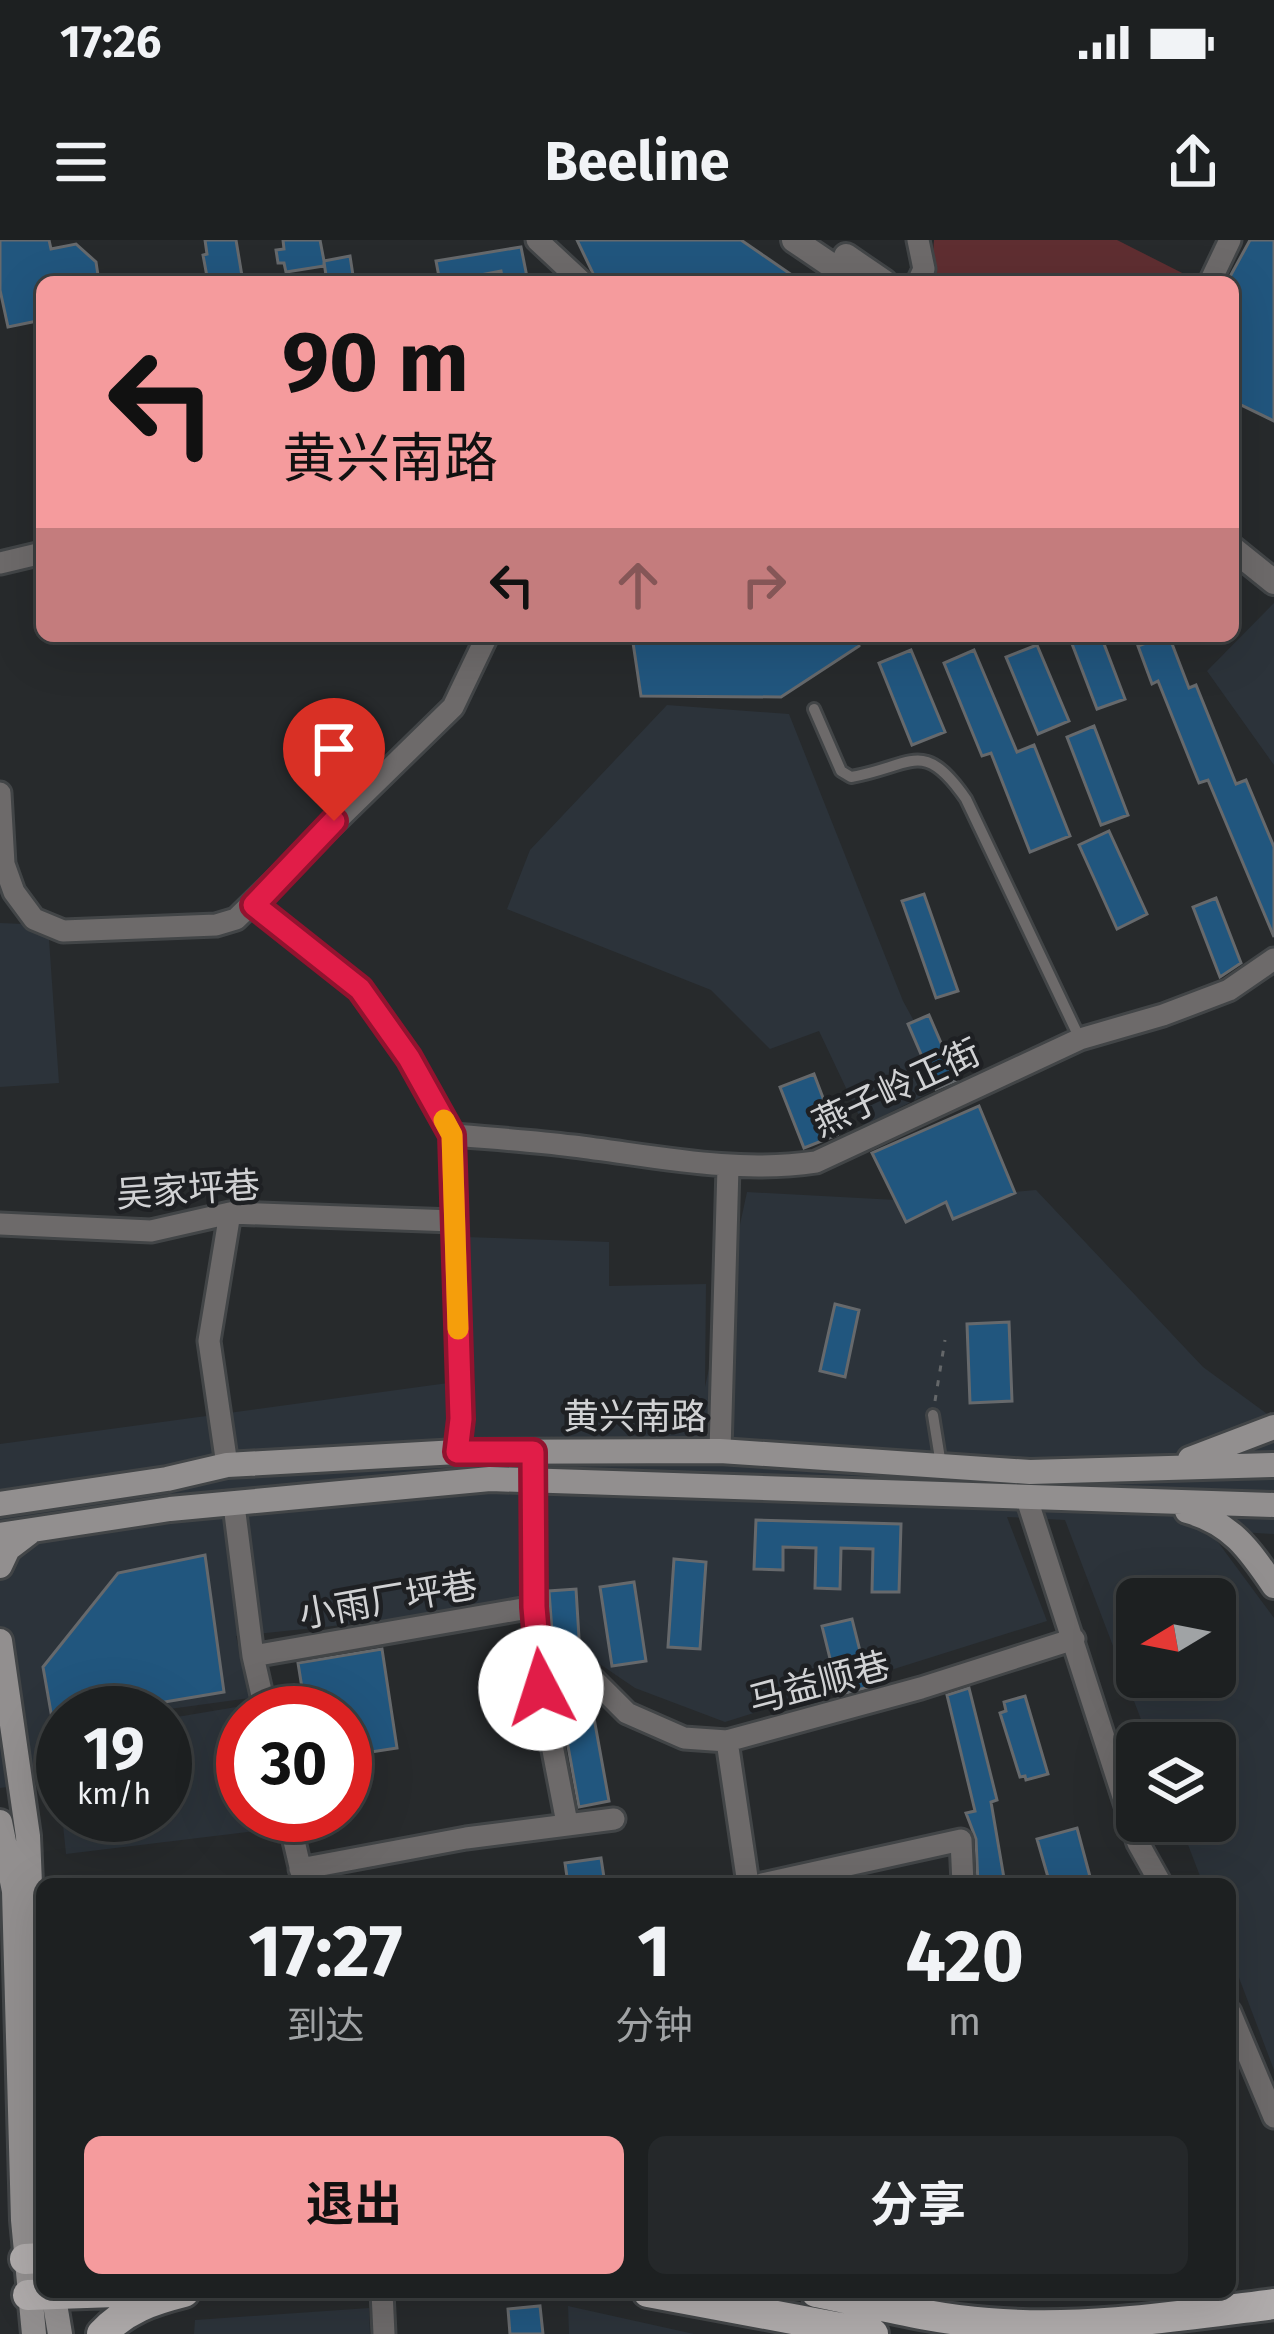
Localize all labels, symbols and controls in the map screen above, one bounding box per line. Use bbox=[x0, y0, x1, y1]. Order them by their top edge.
text: 17:26 bbox=[60, 15, 161, 69]
icon: menu bbox=[48, 129, 114, 195]
icon: share bbox=[1160, 129, 1226, 195]
text: Beeline bbox=[544, 130, 730, 194]
text: 90 m bbox=[282, 312, 469, 413]
icon: left bbox=[84, 324, 240, 480]
text: 黄兴南路 bbox=[282, 427, 498, 491]
icon: left bbox=[479, 552, 545, 618]
icon: ahead bbox=[605, 552, 671, 618]
icon: right bbox=[731, 552, 797, 618]
pin bbox=[283, 698, 385, 821]
icon: arrive bbox=[301, 716, 367, 782]
street label: 燕子岭正街 bbox=[806, 1030, 987, 1146]
street label: 吴家坪巷 bbox=[115, 1163, 261, 1217]
street label: 黄兴南路 bbox=[563, 1395, 707, 1439]
street label: 小雨厂坪巷 bbox=[296, 1563, 481, 1637]
north arrow bbox=[1116, 1578, 1236, 1698]
map controls bbox=[1116, 1578, 1236, 1842]
position arrow bbox=[478, 1625, 604, 1751]
street label: 马益顺巷 bbox=[744, 1643, 895, 1723]
speed limit sign: 30 bbox=[216, 1686, 372, 1842]
text: 19 bbox=[83, 1713, 145, 1785]
button: layers bbox=[1116, 1722, 1236, 1842]
text: km/h bbox=[77, 1776, 151, 1812]
text: 17:27 bbox=[248, 1909, 403, 1995]
text: 1 bbox=[637, 1909, 671, 1995]
text: 420 bbox=[905, 1914, 1024, 2000]
text: m bbox=[948, 1999, 981, 2045]
text: 到达 bbox=[286, 2003, 364, 2049]
text: 分钟 bbox=[615, 2003, 693, 2049]
button: 退出 bbox=[84, 2136, 624, 2274]
button: 分享 bbox=[648, 2136, 1188, 2274]

